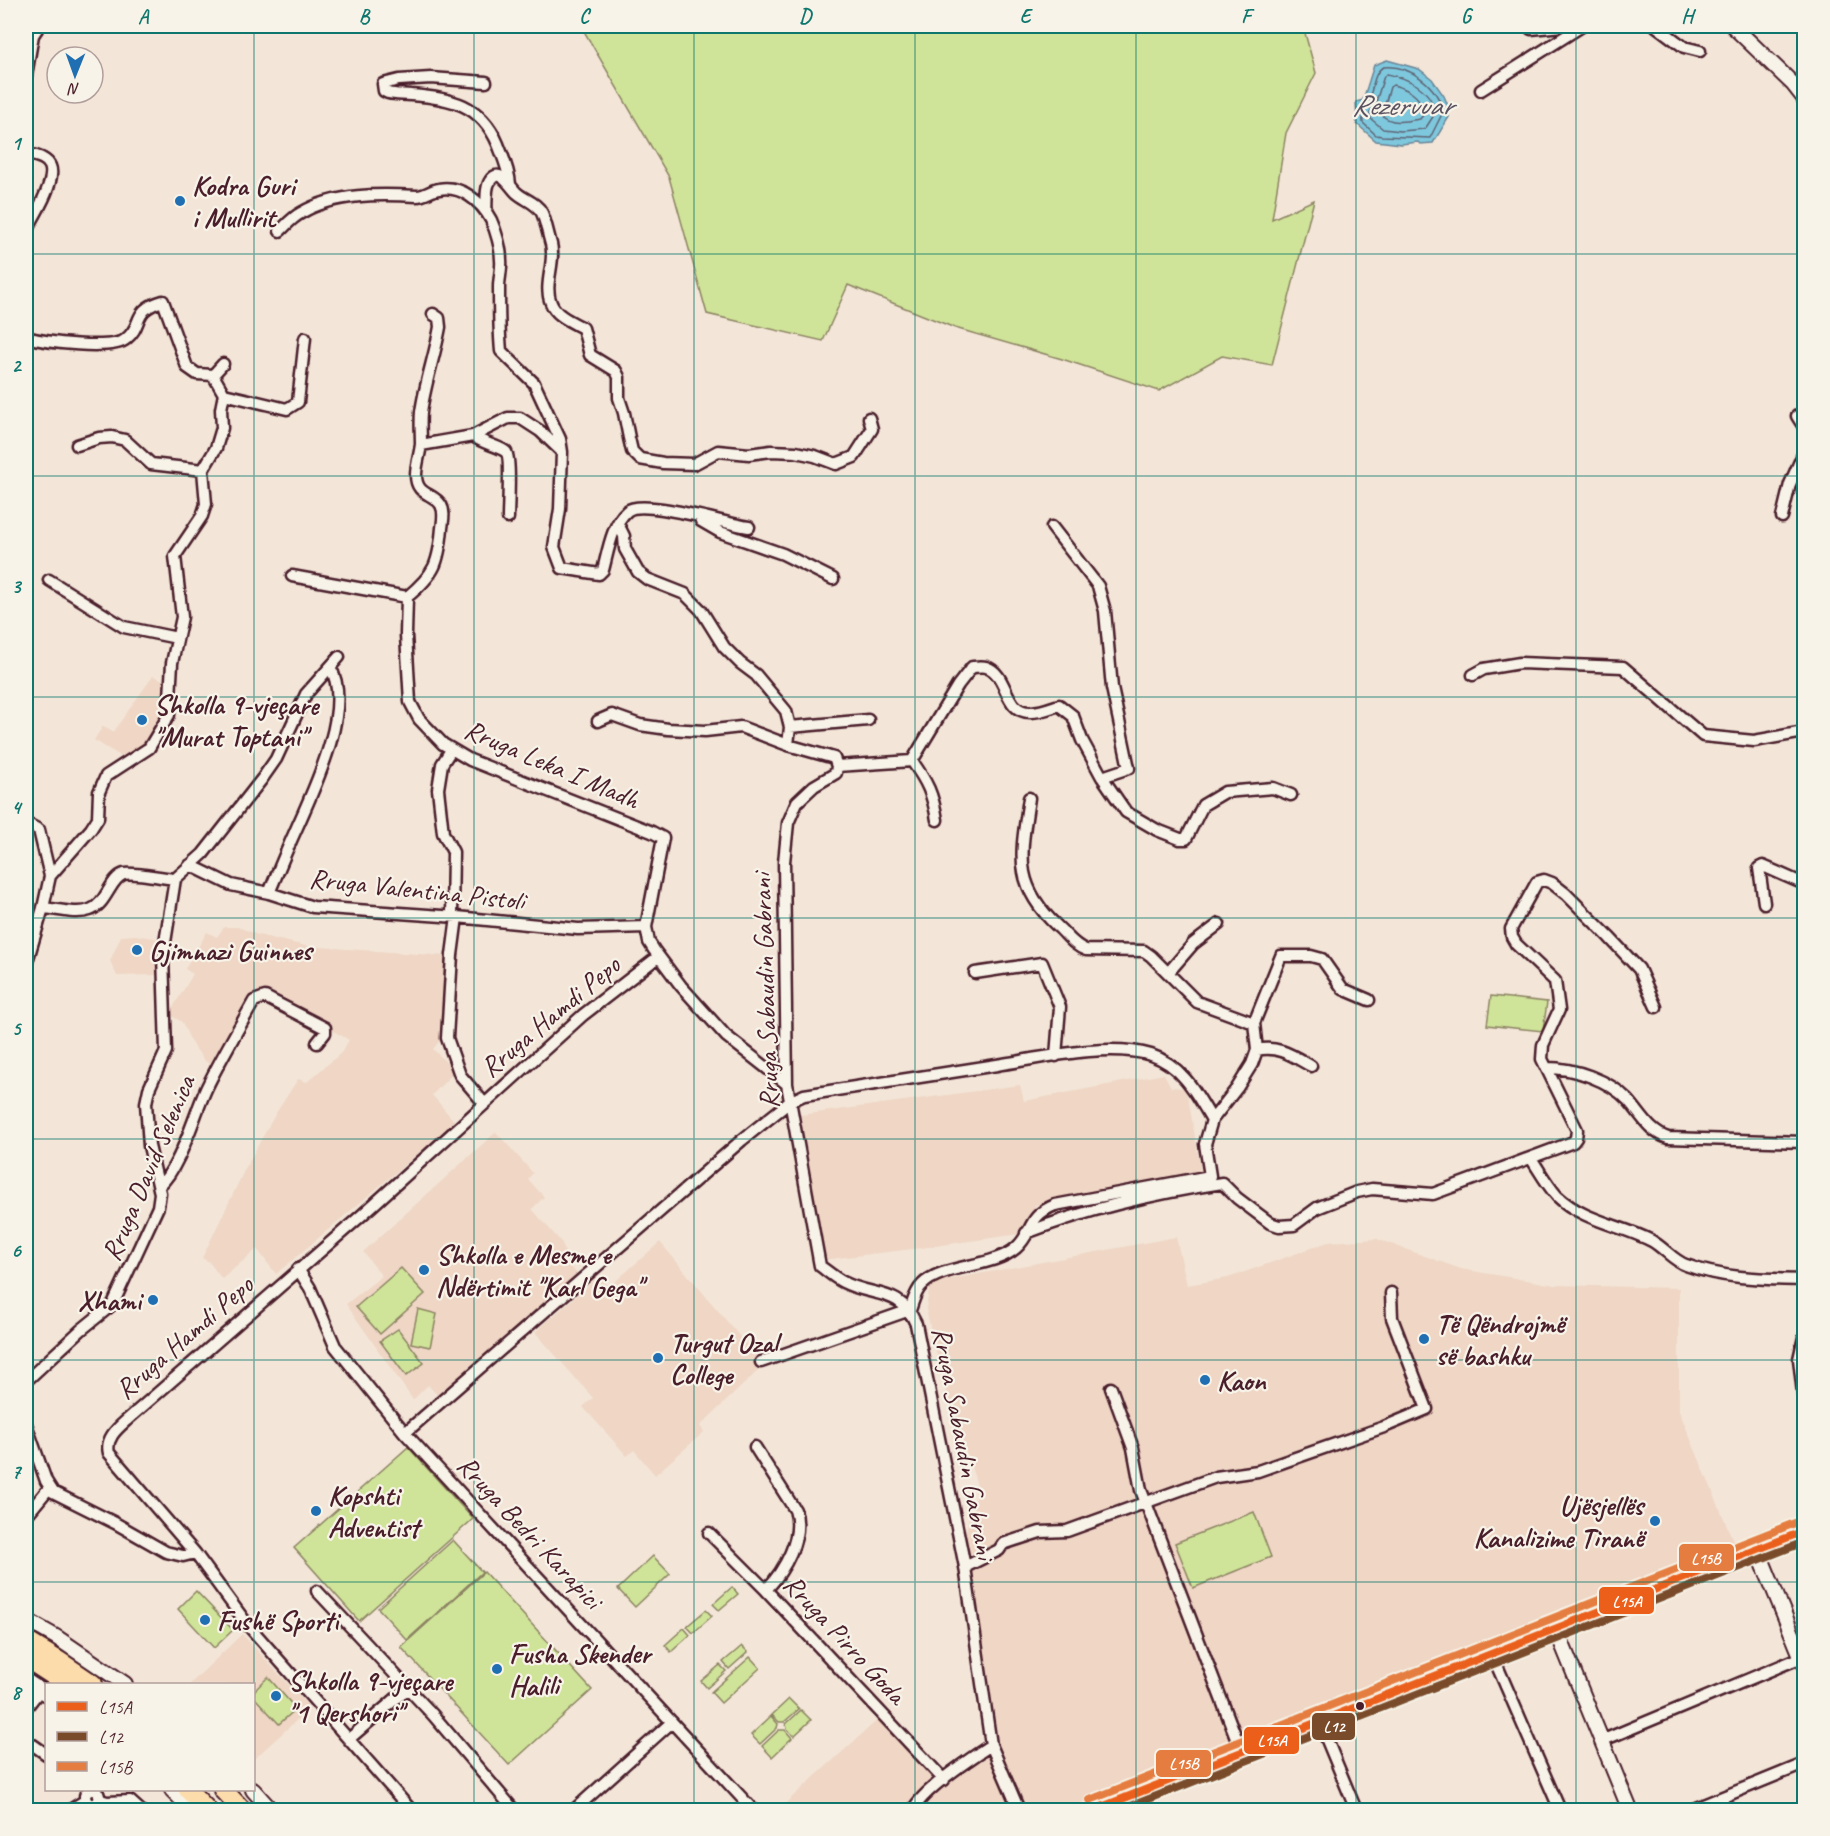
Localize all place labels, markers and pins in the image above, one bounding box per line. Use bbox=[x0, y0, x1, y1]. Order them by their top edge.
place label: Kodra Guri i Mullirit bbox=[192, 168, 298, 235]
marker: Kodra Guri i Mullirit bbox=[173, 194, 187, 208]
place label: Shkolla 9-vjeçare "Murat Toptani" bbox=[154, 687, 321, 754]
marker: Shkolla 9-vjeçare "Murat Toptani" bbox=[135, 713, 149, 727]
place label: Gjimnazi Guinnes bbox=[149, 933, 315, 968]
marker: Gjimnazi Guinnes bbox=[130, 943, 144, 957]
place label: Shkolla e Mesme e Ndërtimit "Karl Gega" bbox=[436, 1237, 649, 1304]
marker: Shkolla e Mesme e Ndërtimit "Karl Gega" bbox=[417, 1263, 431, 1277]
place label: Xhami bbox=[78, 1283, 145, 1318]
marker: Xhami bbox=[146, 1293, 160, 1307]
place label: Të Qëndrojmë së bashku bbox=[1436, 1306, 1569, 1373]
place label: Turgut Ozal College bbox=[670, 1325, 783, 1392]
marker: Të Qëndrojmë së bashku bbox=[1417, 1332, 1431, 1346]
marker: Turgut Ozal College bbox=[651, 1351, 665, 1365]
place label: Kaon bbox=[1217, 1363, 1267, 1398]
marker: Kaon bbox=[1198, 1373, 1212, 1387]
place label: Kopshti Adventist bbox=[328, 1478, 424, 1545]
place label: Ujësjellës Kanalizime Tiranë bbox=[1473, 1488, 1648, 1555]
marker: Kopshti Adventist bbox=[309, 1504, 323, 1518]
marker: Ujësjellës Kanalizime Tiranë bbox=[1648, 1514, 1662, 1528]
place label: Fushë Sporti bbox=[217, 1603, 342, 1638]
marker: Fushë Sporti bbox=[198, 1613, 212, 1627]
place label: Fusha Skender Halili bbox=[509, 1636, 653, 1703]
marker: Fusha Skender Halili bbox=[490, 1662, 504, 1676]
place label: Shkolla 9-vjeçare "1 Qershori" bbox=[288, 1663, 455, 1730]
marker: Shkolla 9-vjeçare "1 Qershori" bbox=[269, 1689, 283, 1703]
unlabelled marker bbox=[1354, 1700, 1366, 1712]

